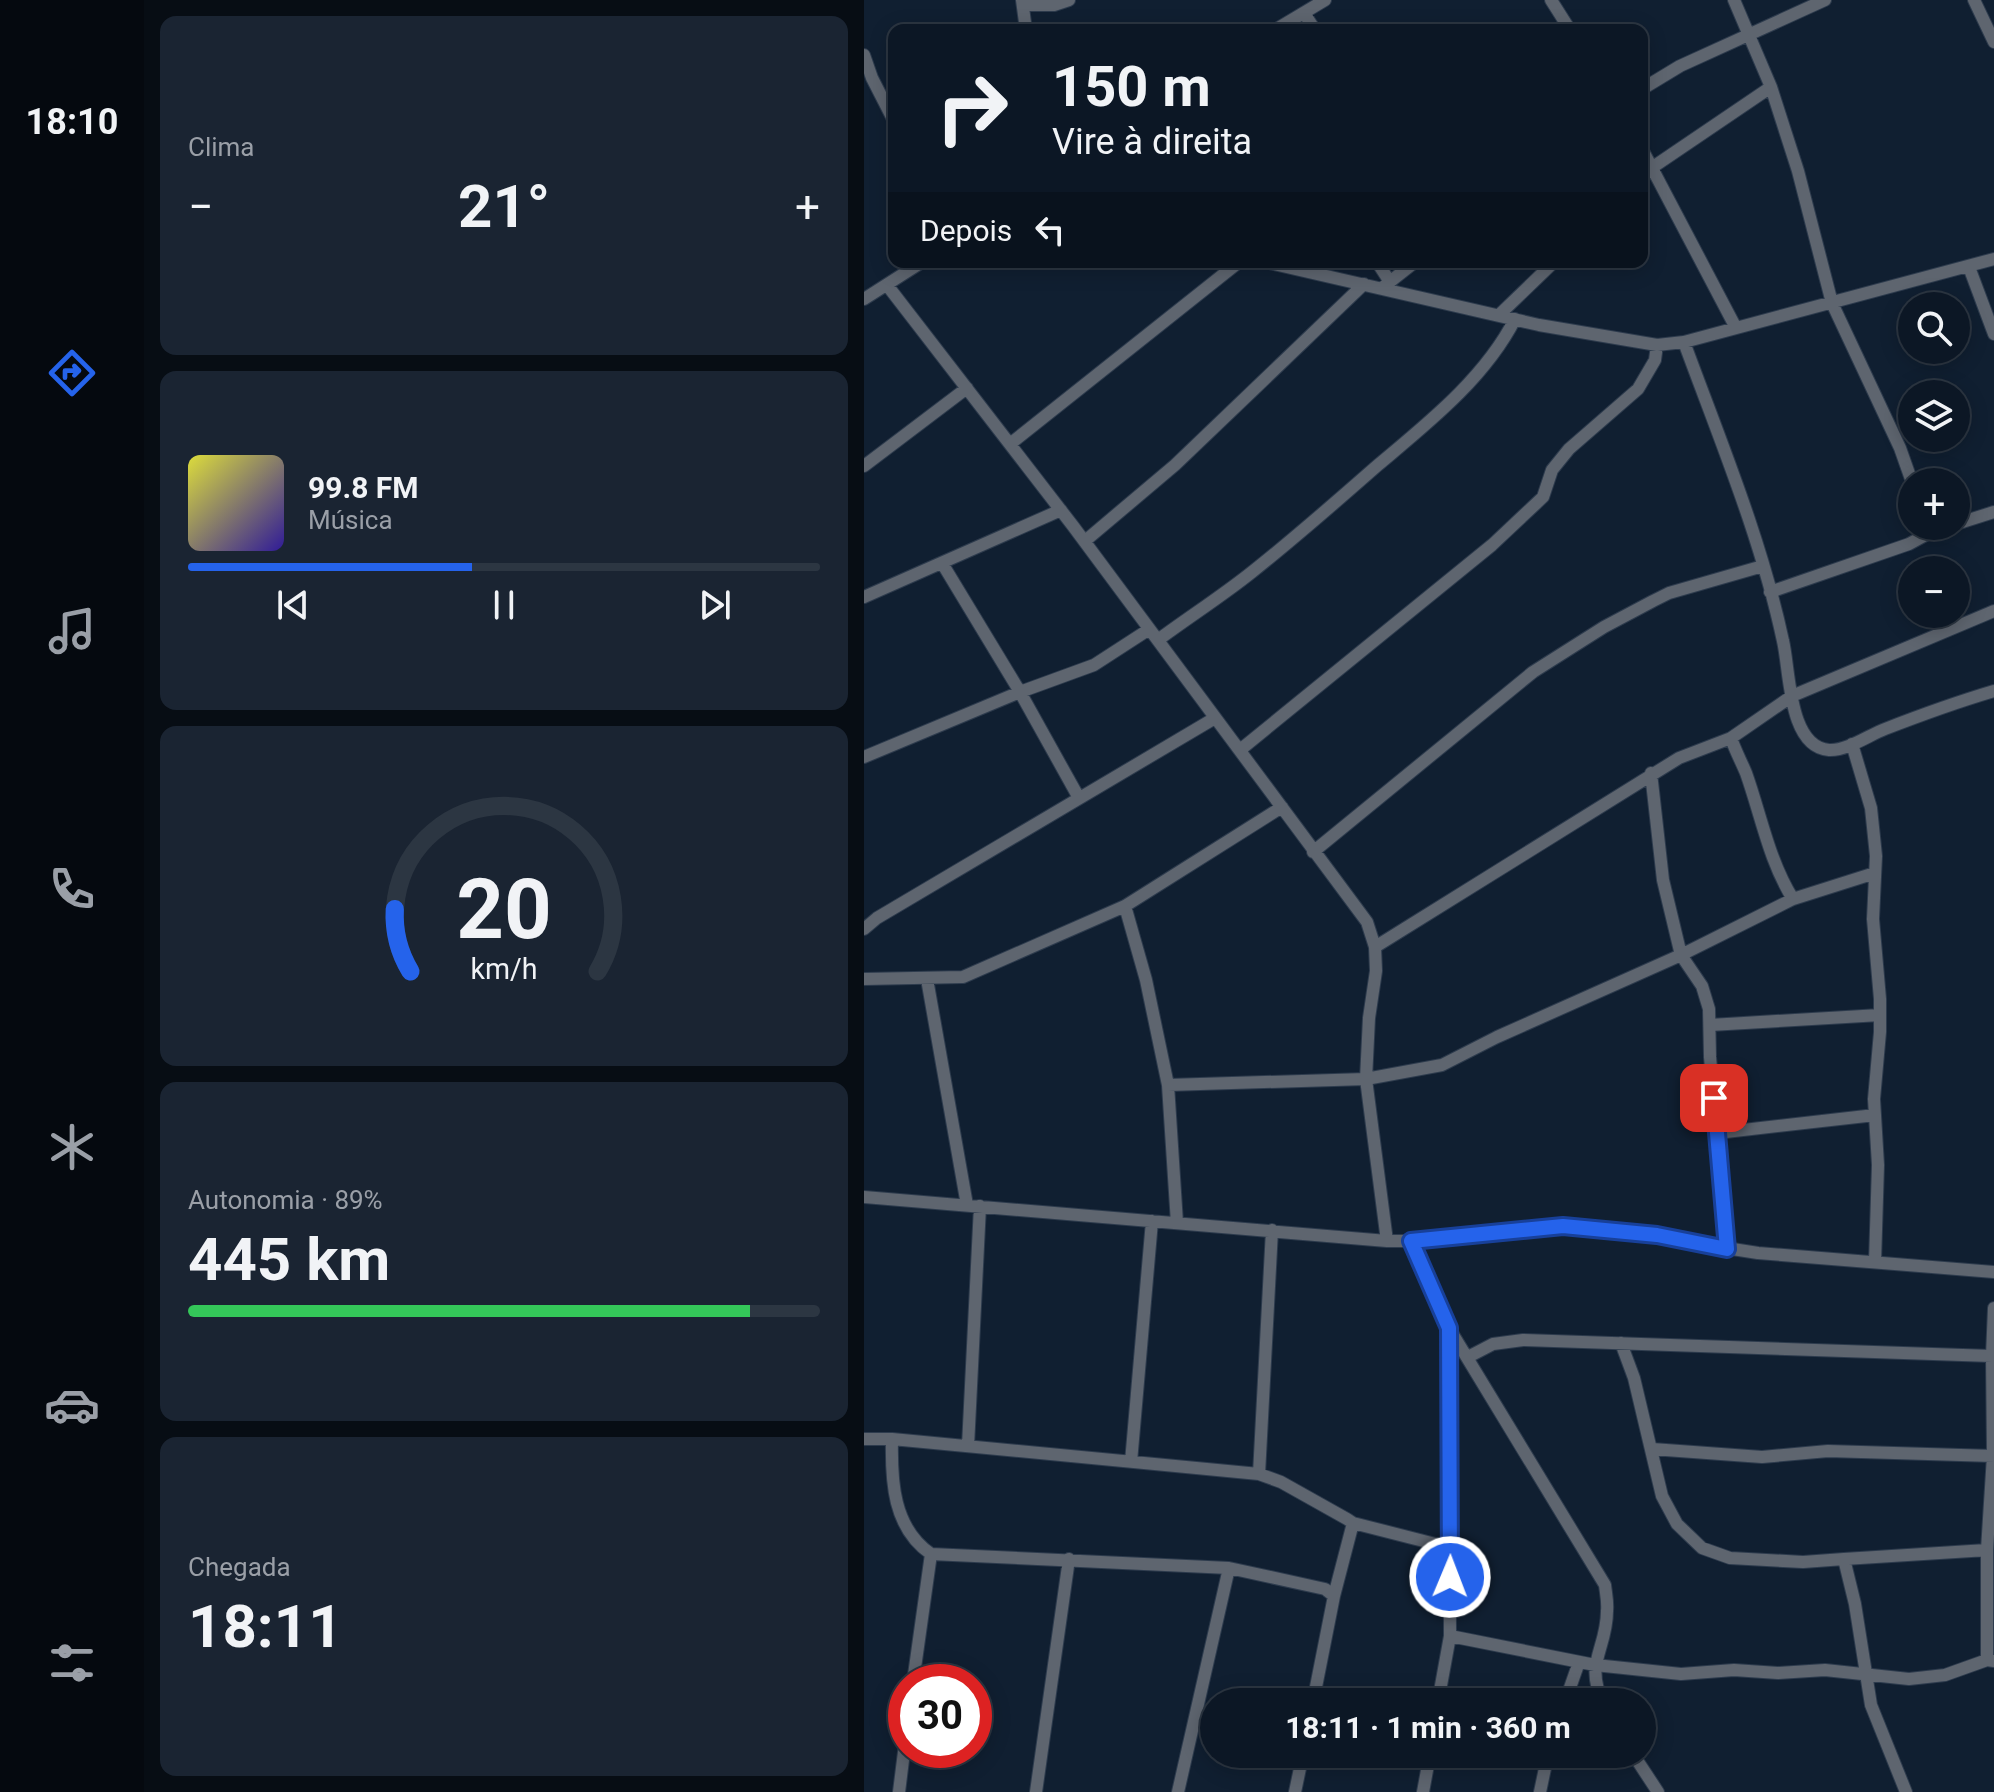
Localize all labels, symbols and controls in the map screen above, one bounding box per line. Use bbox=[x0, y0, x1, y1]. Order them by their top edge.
text: 150 m bbox=[1052, 54, 1211, 120]
icon: right bbox=[920, 56, 1024, 160]
text: 18:10 bbox=[26, 101, 118, 143]
text: Vire à direita bbox=[1052, 121, 1252, 163]
text: Clima bbox=[188, 132, 255, 162]
text: 21° bbox=[458, 171, 550, 242]
text: − bbox=[188, 181, 213, 233]
text: + bbox=[795, 181, 820, 233]
icon: left bbox=[1028, 208, 1072, 252]
text: Depois bbox=[920, 213, 1012, 248]
map controls bbox=[1898, 292, 1970, 628]
button: search bbox=[1898, 292, 1970, 364]
icon: directions bbox=[44, 345, 100, 401]
button: layers bbox=[1898, 380, 1970, 452]
button: + bbox=[1898, 468, 1970, 540]
text: 99.8 FM bbox=[308, 470, 419, 505]
text: Música bbox=[308, 505, 393, 535]
button: − bbox=[1898, 556, 1970, 628]
icon: previous bbox=[271, 583, 315, 627]
icon: pause bbox=[482, 583, 526, 627]
icon: next bbox=[693, 583, 737, 627]
icon: music bbox=[44, 603, 100, 659]
icon: phone bbox=[44, 861, 100, 917]
text: 20 bbox=[456, 861, 552, 958]
text: km/h bbox=[470, 952, 538, 986]
pin bbox=[1680, 1064, 1748, 1132]
icon: arrive bbox=[1692, 1076, 1736, 1120]
icon: climate bbox=[44, 1119, 100, 1175]
text: Autonomia · 89% bbox=[188, 1185, 383, 1215]
text: 445 km bbox=[188, 1224, 390, 1295]
icon: car bbox=[44, 1377, 100, 1433]
position arrow bbox=[1408, 1535, 1492, 1619]
text: Chegada bbox=[188, 1552, 291, 1582]
text: 18:11 bbox=[188, 1591, 343, 1662]
icon: filters bbox=[44, 1635, 100, 1691]
speed limit sign: 30 bbox=[888, 1664, 992, 1768]
text: 18:11 · 1 min · 360 m bbox=[1285, 1710, 1571, 1745]

